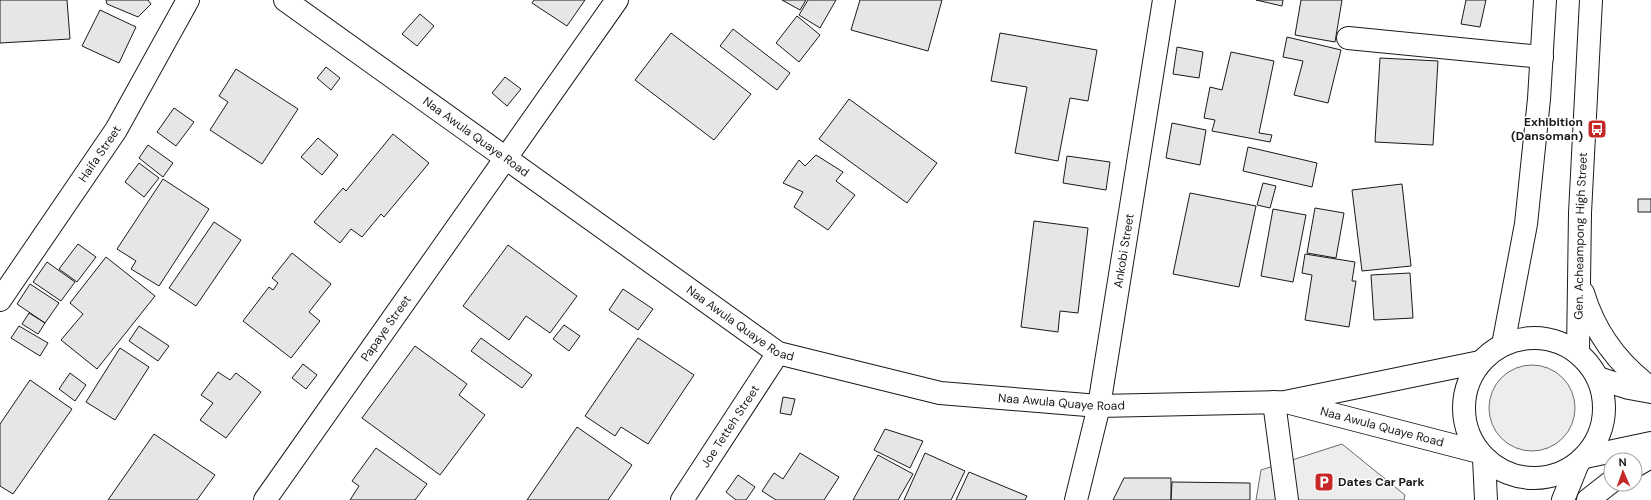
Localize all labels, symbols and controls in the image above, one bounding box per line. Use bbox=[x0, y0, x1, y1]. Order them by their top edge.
street label: Naa Awula Quaye Road bbox=[420, 93, 532, 180]
place label: Exhibition (Dansoman) bbox=[1511, 114, 1583, 144]
bus stop icon: Exhibition (Dansoman) bbox=[1586, 118, 1608, 140]
street label: Haifa Street bbox=[75, 123, 125, 185]
street label: Gen. Acheampong High Street bbox=[1570, 152, 1591, 320]
street label: Ankobi Street bbox=[1110, 212, 1138, 289]
street label: Naa Awula Quaye Road bbox=[683, 282, 796, 365]
street label: Papaye Street bbox=[357, 292, 415, 364]
street label: Joe Tetteh Street bbox=[697, 382, 763, 471]
street label: Naa Awula Quaye Road bbox=[997, 390, 1125, 414]
street label: Naa Awula Quaye Road bbox=[1318, 403, 1446, 451]
north arrow bbox=[1603, 452, 1643, 492]
text: N bbox=[1618, 455, 1627, 469]
parking icon: Dates Car Park bbox=[1313, 471, 1335, 493]
place label: Dates Car Park bbox=[1338, 474, 1424, 490]

